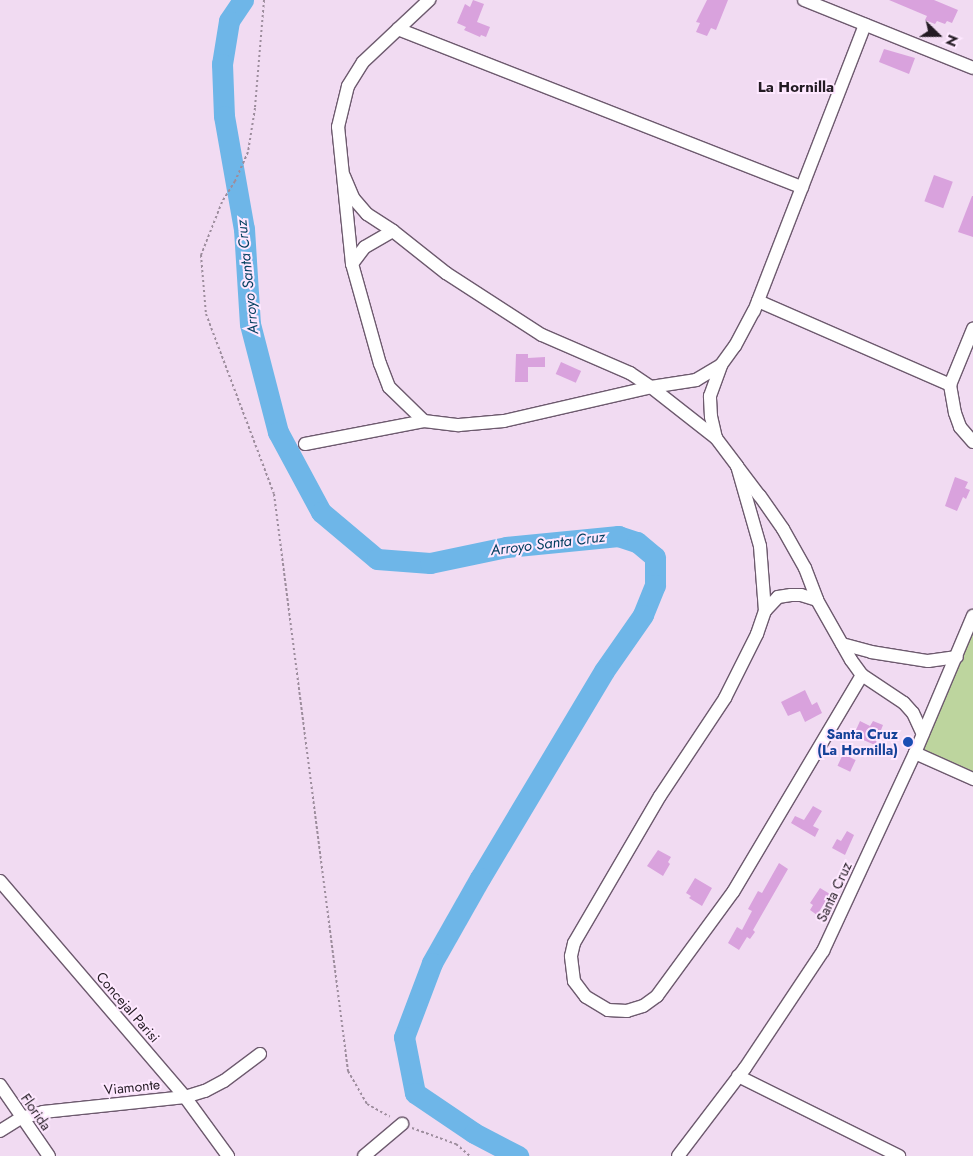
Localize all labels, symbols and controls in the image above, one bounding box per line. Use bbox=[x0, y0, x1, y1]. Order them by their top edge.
north arrow bbox=[913, 10, 963, 60]
text: N bbox=[941, 32, 963, 50]
district label: La Hornilla bbox=[758, 79, 834, 97]
water label: Arroyo Santa Cruz bbox=[233, 219, 263, 335]
water label: Arroyo Santa Cruz bbox=[490, 528, 606, 560]
place label: Santa Cruz (La Hornilla) bbox=[817, 726, 898, 759]
marker: Santa Cruz (La Hornilla) bbox=[902, 736, 914, 748]
street label: Santa Cruz bbox=[813, 859, 855, 925]
street label: Concejal Parisi bbox=[93, 968, 163, 1046]
street label: Viamonte bbox=[103, 1076, 161, 1098]
street label: Florida bbox=[17, 1090, 55, 1134]

